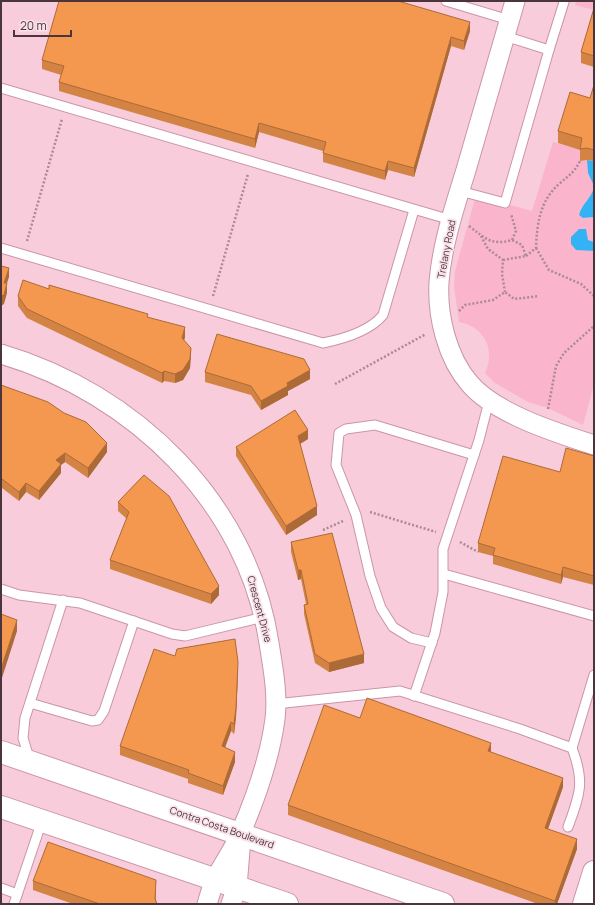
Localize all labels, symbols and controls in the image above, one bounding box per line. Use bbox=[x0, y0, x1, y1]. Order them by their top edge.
scale bar bbox=[14, 12, 71, 38]
text: 20 m bbox=[20, 17, 47, 34]
street label: Trelany Road bbox=[433, 218, 459, 280]
street label: Crescent Drive bbox=[244, 574, 276, 644]
street label: Contra Costa Boulevard bbox=[168, 803, 276, 851]

